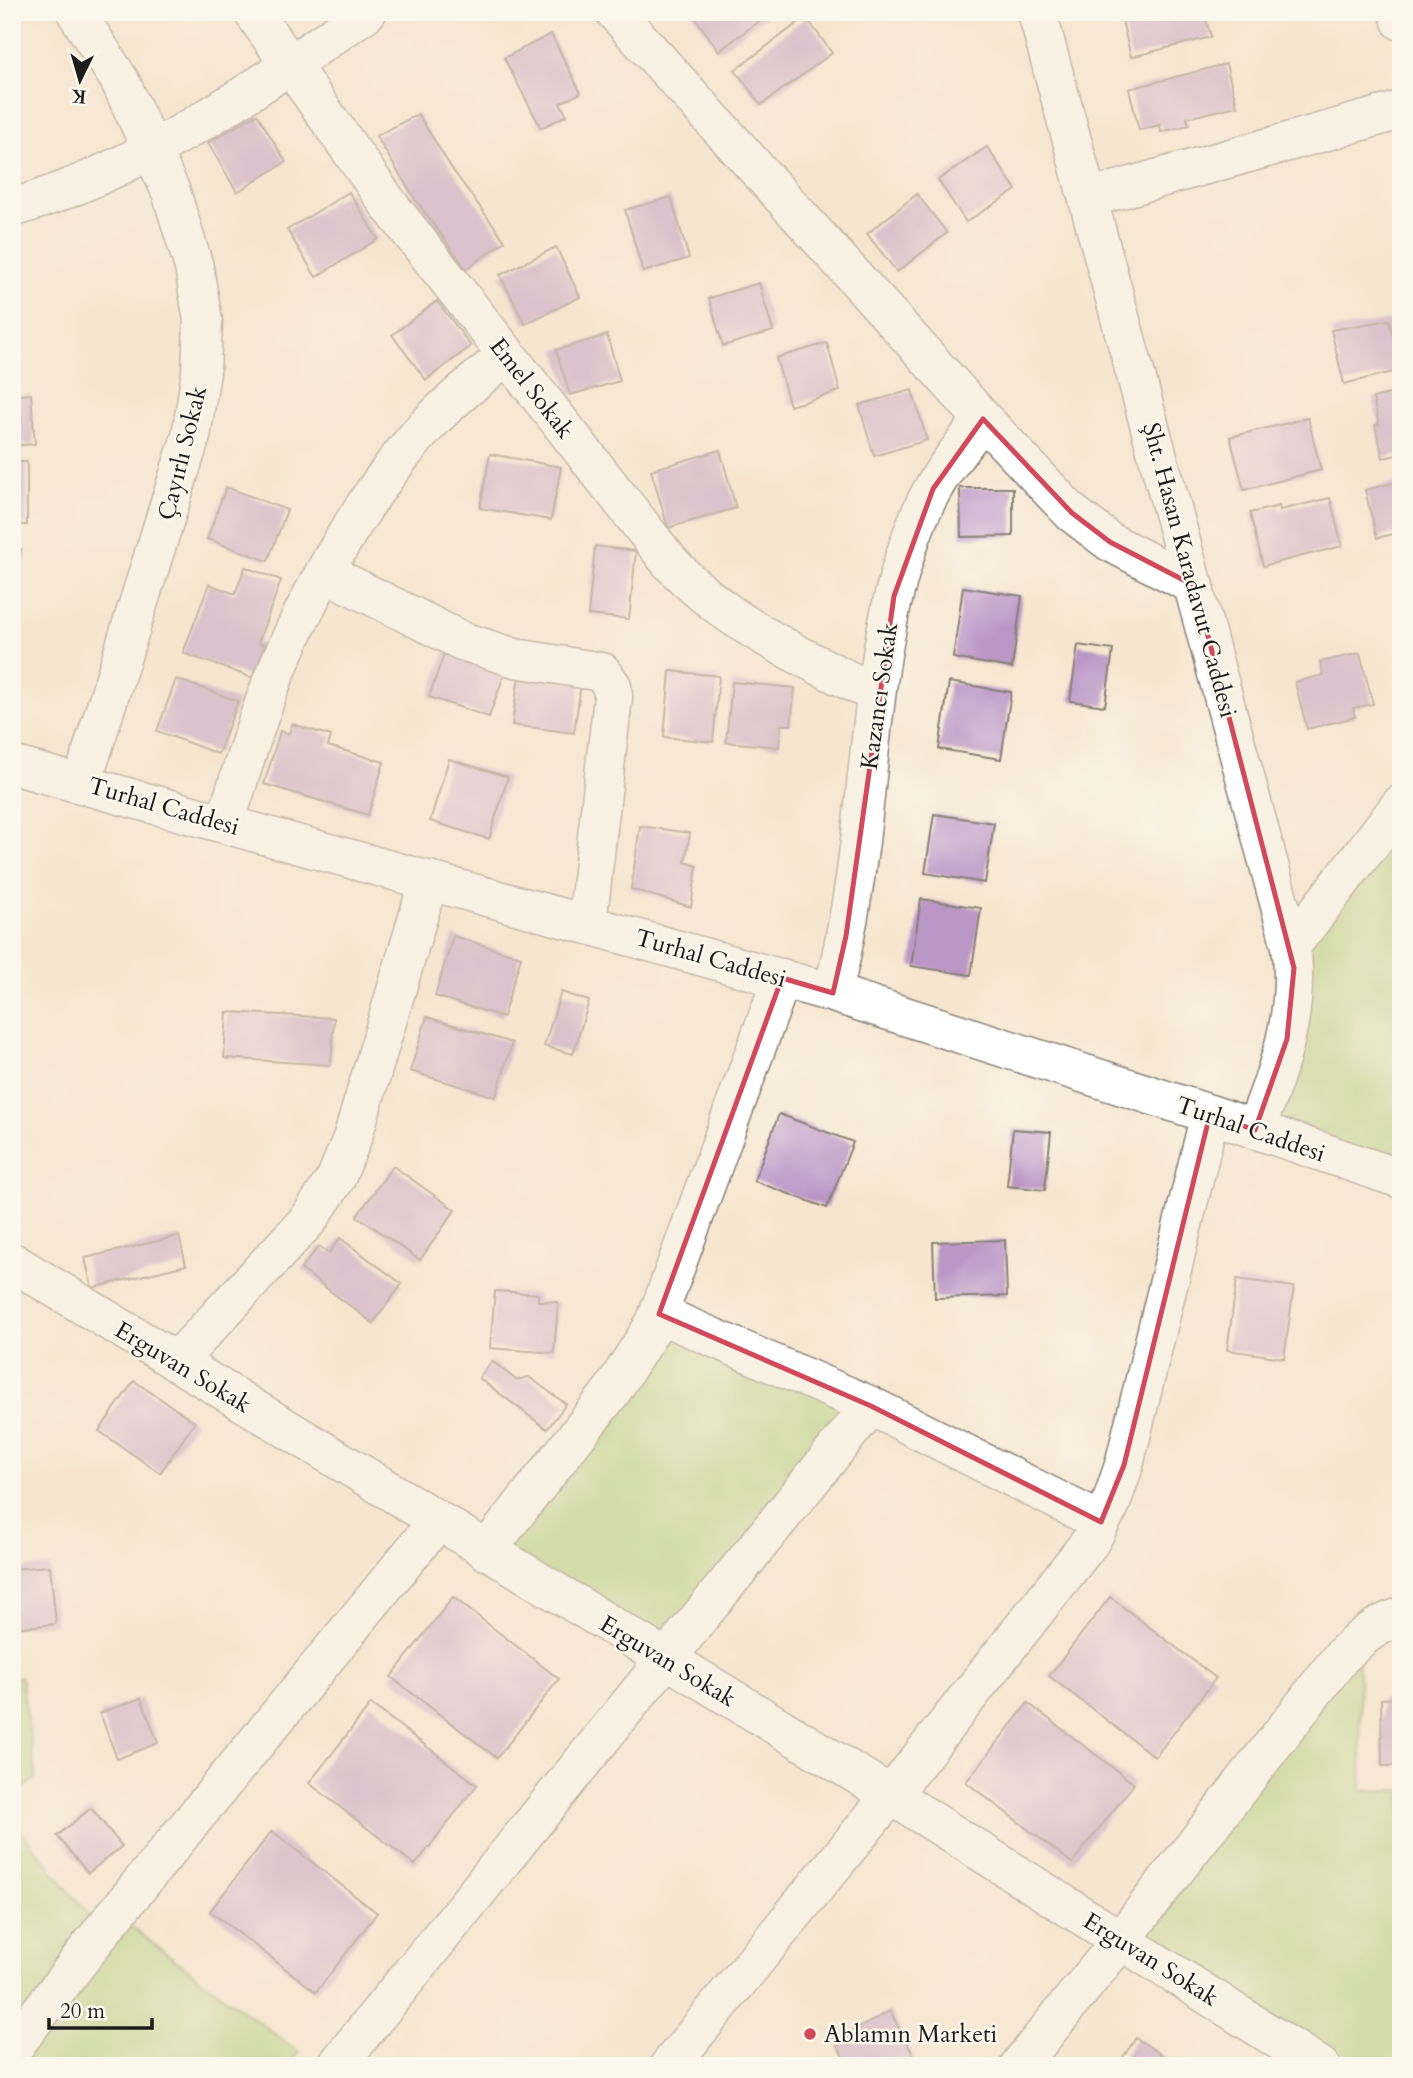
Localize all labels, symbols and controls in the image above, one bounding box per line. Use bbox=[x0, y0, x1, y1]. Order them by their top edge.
north arrow bbox=[46, 46, 116, 116]
text: K bbox=[69, 82, 87, 110]
street label: Emel Sokak bbox=[482, 331, 582, 446]
street label: Çayırlı Sokak bbox=[150, 382, 215, 524]
street label: Şht. Hasan Karadavut Caddesi bbox=[1134, 419, 1245, 721]
street label: Kazancı Sokak bbox=[853, 620, 906, 772]
street label: Turhal Caddesi bbox=[85, 769, 243, 844]
street label: Turhal Caddesi bbox=[632, 921, 790, 996]
street label: Turhal Caddesi bbox=[1172, 1089, 1330, 1170]
street label: Erguvan Sokak bbox=[108, 1314, 257, 1421]
street label: Erguvan Sokak bbox=[593, 1608, 742, 1715]
street label: Erguvan Sokak bbox=[1077, 1905, 1225, 2014]
scale bar bbox=[49, 1987, 152, 2031]
text: 20 m bbox=[60, 1997, 105, 2026]
place label: Ablamın Marketi bbox=[824, 2018, 998, 2051]
marker: Ablamın Marketi bbox=[802, 2026, 818, 2042]

